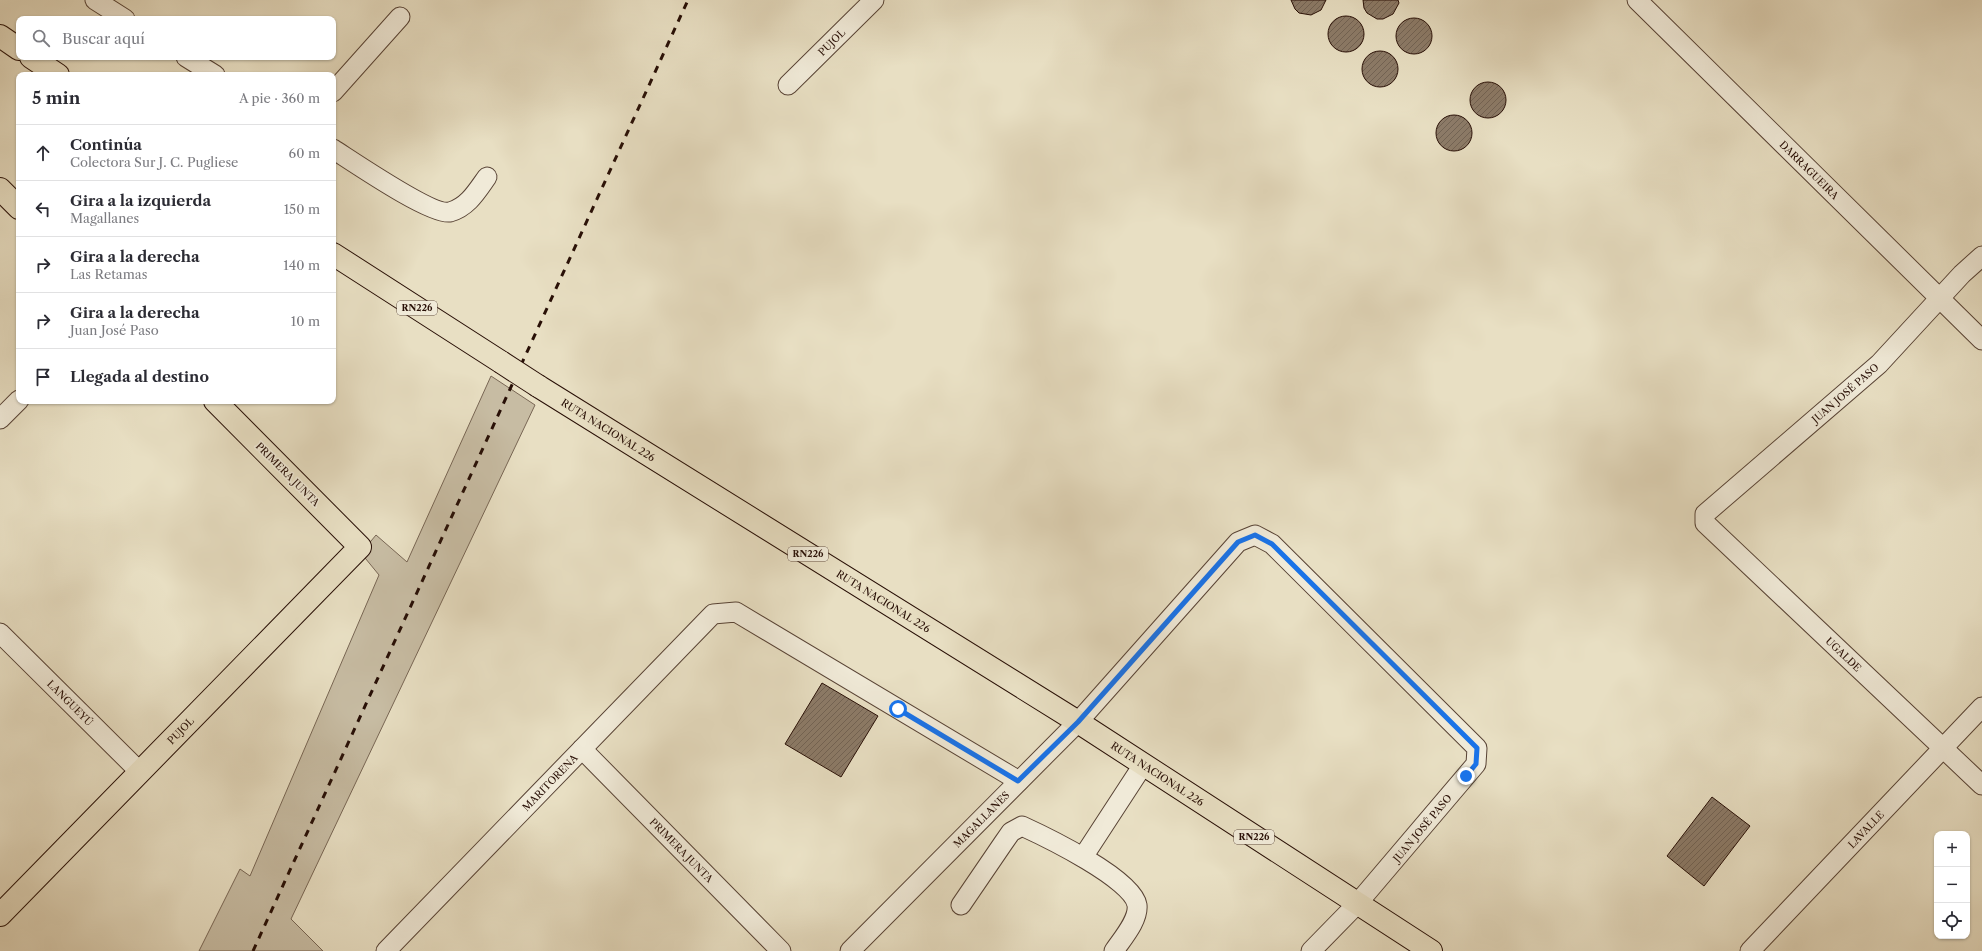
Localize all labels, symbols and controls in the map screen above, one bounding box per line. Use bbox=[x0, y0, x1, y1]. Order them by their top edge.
search box bbox=[16, 16, 336, 60]
street label: PUJOL bbox=[816, 26, 848, 59]
icon: search bbox=[30, 27, 52, 49]
text: Buscar aquí bbox=[62, 29, 145, 48]
text: 5 min bbox=[32, 88, 80, 108]
text: A pie · 360 m bbox=[239, 90, 320, 106]
text: Continúa bbox=[70, 135, 142, 154]
street label: DARRAGUEIRA bbox=[1777, 138, 1842, 203]
icon: ahead bbox=[32, 142, 54, 164]
text: 60 m bbox=[289, 145, 320, 161]
text: Colectora Sur J. C. Pugliese bbox=[70, 154, 238, 170]
text: Gira a la izquierda bbox=[70, 191, 211, 210]
icon: left bbox=[32, 198, 54, 220]
text: 150 m bbox=[284, 201, 320, 217]
text: Magallanes bbox=[70, 210, 139, 226]
text: Gira a la derecha bbox=[70, 247, 200, 266]
icon: right bbox=[32, 254, 54, 276]
text: 140 m bbox=[283, 257, 320, 273]
text: Las Retamas bbox=[70, 266, 147, 282]
road number: RN226 bbox=[397, 301, 437, 315]
text: Gira a la derecha bbox=[70, 303, 200, 322]
icon: right bbox=[32, 310, 54, 332]
text: 10 m bbox=[291, 313, 320, 329]
text: Juan José Paso bbox=[70, 322, 159, 338]
street label: JUAN JOSÉ PASO bbox=[1808, 361, 1882, 427]
icon: arrive bbox=[32, 366, 54, 388]
text: Llegada al destino bbox=[70, 367, 209, 386]
street label: RUTA NACIONAL 226 bbox=[559, 396, 658, 464]
street label: PRIMERA JUNTA bbox=[253, 440, 323, 510]
road number: RN226 bbox=[788, 547, 828, 561]
street label: RUTA NACIONAL 226 bbox=[834, 567, 933, 636]
street label: UGALDE bbox=[1823, 635, 1864, 675]
street label: LANGUEYÚ bbox=[44, 677, 96, 729]
route start bbox=[889, 700, 907, 718]
street label: PUJOL bbox=[165, 714, 197, 747]
street label: RUTA NACIONAL 226 bbox=[1108, 739, 1207, 809]
street label: MARITORENA bbox=[520, 751, 581, 814]
route end bbox=[1457, 767, 1475, 785]
street label: MAGALLANES bbox=[951, 789, 1012, 850]
street label: JUAN JOSÉ PASO bbox=[1389, 792, 1455, 866]
street label: LAVALLE bbox=[1845, 808, 1887, 851]
street label: PRIMERA JUNTA bbox=[647, 815, 716, 886]
road number: RN226 bbox=[1234, 830, 1274, 844]
map controls bbox=[1934, 831, 1970, 939]
button: + bbox=[1934, 831, 1970, 867]
button: − bbox=[1934, 867, 1970, 903]
button: locate bbox=[1934, 903, 1970, 939]

